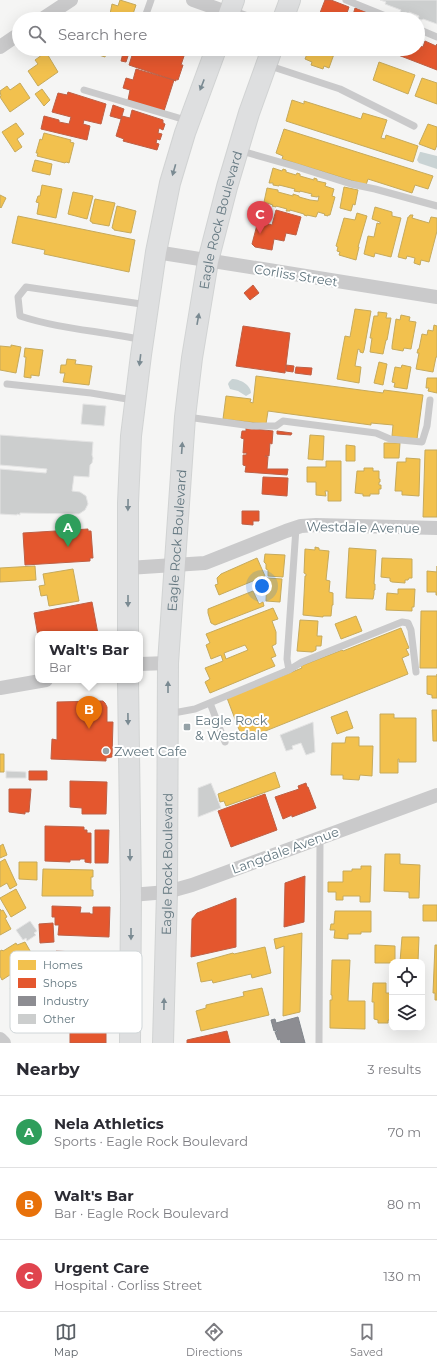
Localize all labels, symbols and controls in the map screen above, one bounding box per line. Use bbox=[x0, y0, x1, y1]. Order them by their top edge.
search box bbox=[12, 12, 425, 56]
icon: search bbox=[26, 23, 48, 45]
text: Search here bbox=[58, 25, 147, 44]
one-way arrow bbox=[198, 80, 204, 92]
street label: Eagle Rock Boulevard bbox=[195, 149, 245, 290]
one-way arrow bbox=[171, 164, 177, 176]
pin: C bbox=[247, 201, 273, 234]
street label: Corliss Street bbox=[253, 260, 339, 290]
one-way arrow bbox=[195, 313, 201, 325]
one-way arrow bbox=[137, 354, 143, 366]
one-way arrow bbox=[179, 442, 186, 454]
street label: Eagle Rock Boulevard bbox=[164, 469, 189, 612]
one-way arrow bbox=[125, 499, 131, 512]
pin: A bbox=[55, 514, 81, 547]
street label: Westdale Avenue bbox=[306, 518, 420, 536]
your location bbox=[252, 576, 272, 596]
one-way arrow bbox=[125, 595, 131, 608]
popup bbox=[35, 631, 143, 683]
text: Walt's Bar bbox=[49, 640, 129, 659]
text: Bar bbox=[49, 659, 72, 675]
one-way arrow bbox=[165, 680, 171, 693]
pin: B bbox=[76, 696, 102, 729]
place label: Eagle Rock & Westdale bbox=[195, 712, 268, 743]
one-way arrow bbox=[125, 713, 131, 726]
marker: Eagle Rock & Westdale bbox=[182, 722, 192, 732]
place label: Zweet Cafe bbox=[114, 743, 187, 759]
marker: Zweet Cafe bbox=[101, 746, 111, 756]
street label: Eagle Rock Boulevard bbox=[158, 793, 175, 935]
street label: Langdale Avenue bbox=[229, 823, 341, 877]
one-way arrow bbox=[127, 849, 134, 861]
one-way arrow bbox=[128, 928, 134, 941]
legend bbox=[10, 951, 142, 1033]
text: Homes bbox=[43, 958, 83, 972]
map controls bbox=[389, 959, 425, 1031]
button: locate bbox=[389, 959, 425, 995]
text: Shops bbox=[43, 976, 78, 990]
text: Industry bbox=[43, 994, 89, 1008]
button: layers bbox=[389, 995, 425, 1031]
one-way arrow bbox=[161, 997, 167, 1010]
text: Other bbox=[43, 1012, 75, 1026]
text: Nearby bbox=[16, 1059, 80, 1079]
text: 3 results bbox=[367, 1061, 421, 1077]
text: Nela Athletics bbox=[54, 1114, 164, 1133]
text: A bbox=[24, 1124, 34, 1140]
text: 70 m bbox=[388, 1124, 421, 1140]
text: Sports · Eagle Rock Boulevard bbox=[54, 1133, 248, 1149]
text: Walt's Bar bbox=[54, 1186, 134, 1205]
text: B bbox=[24, 1196, 34, 1212]
text: 80 m bbox=[387, 1196, 421, 1212]
text: Bar · Eagle Rock Boulevard bbox=[54, 1205, 229, 1221]
text: Urgent Care bbox=[54, 1258, 149, 1277]
text: C bbox=[24, 1268, 34, 1284]
text: 130 m bbox=[383, 1268, 421, 1284]
text: Hospital · Corliss Street bbox=[54, 1277, 202, 1293]
tab: Map bbox=[54, 1321, 78, 1359]
tab: Directions bbox=[186, 1321, 242, 1359]
tab: Saved bbox=[350, 1321, 383, 1359]

